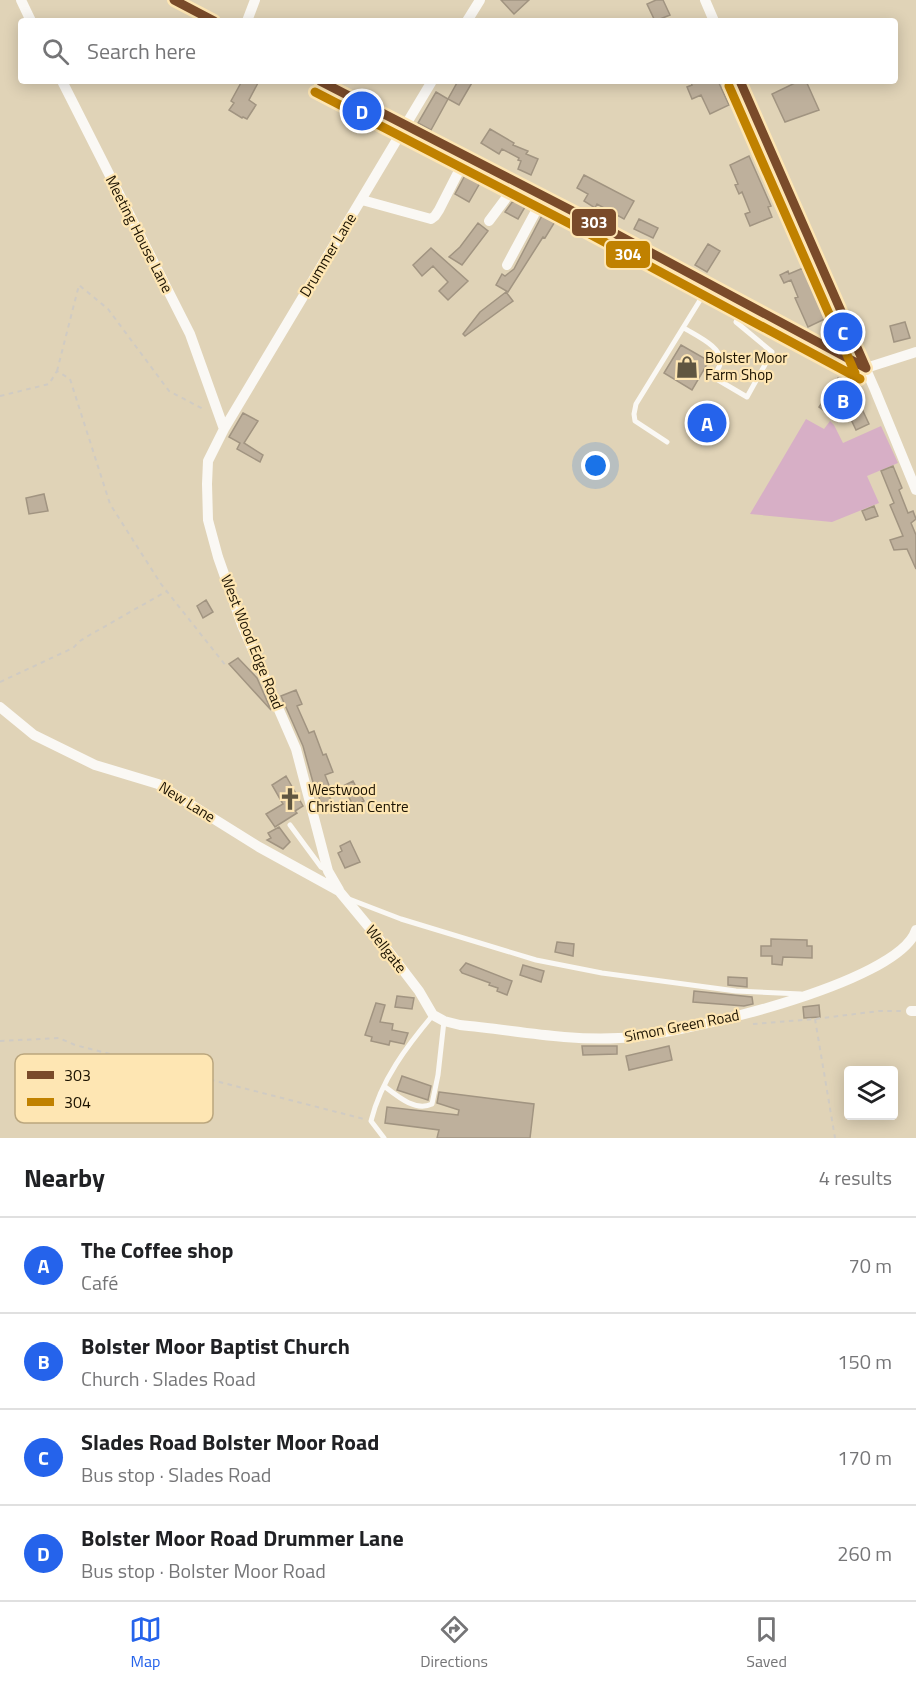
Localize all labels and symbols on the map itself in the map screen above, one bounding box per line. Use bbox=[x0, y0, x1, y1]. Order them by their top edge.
pin: D bbox=[342, 88, 382, 134]
street label: Meeting House Lane bbox=[100, 171, 179, 297]
street label: Drummer Lane bbox=[293, 208, 362, 301]
line badge: 303 bbox=[571, 208, 617, 237]
text: 303 bbox=[581, 210, 607, 234]
line badge: 304 bbox=[605, 240, 651, 269]
text: 304 bbox=[615, 242, 641, 266]
pin: C bbox=[824, 310, 862, 354]
place label: Bolster Moor Farm Shop bbox=[705, 346, 788, 386]
shop icon: Bolster Moor Farm Shop bbox=[674, 354, 700, 380]
pin: B bbox=[824, 378, 862, 422]
pin: A bbox=[688, 400, 726, 446]
your location bbox=[581, 451, 610, 480]
street label: West Wood Edge Road bbox=[215, 571, 290, 713]
street label: New Lane bbox=[155, 775, 220, 828]
place label: Westwood Christian Centre bbox=[308, 778, 409, 818]
church icon: Westwood Christian Centre bbox=[277, 786, 303, 812]
street label: Wellgate bbox=[360, 920, 413, 978]
street label: Simon Green Road bbox=[623, 1003, 741, 1048]
legend bbox=[15, 1054, 213, 1123]
text: 303 bbox=[64, 1063, 91, 1087]
text: 304 bbox=[64, 1090, 91, 1114]

